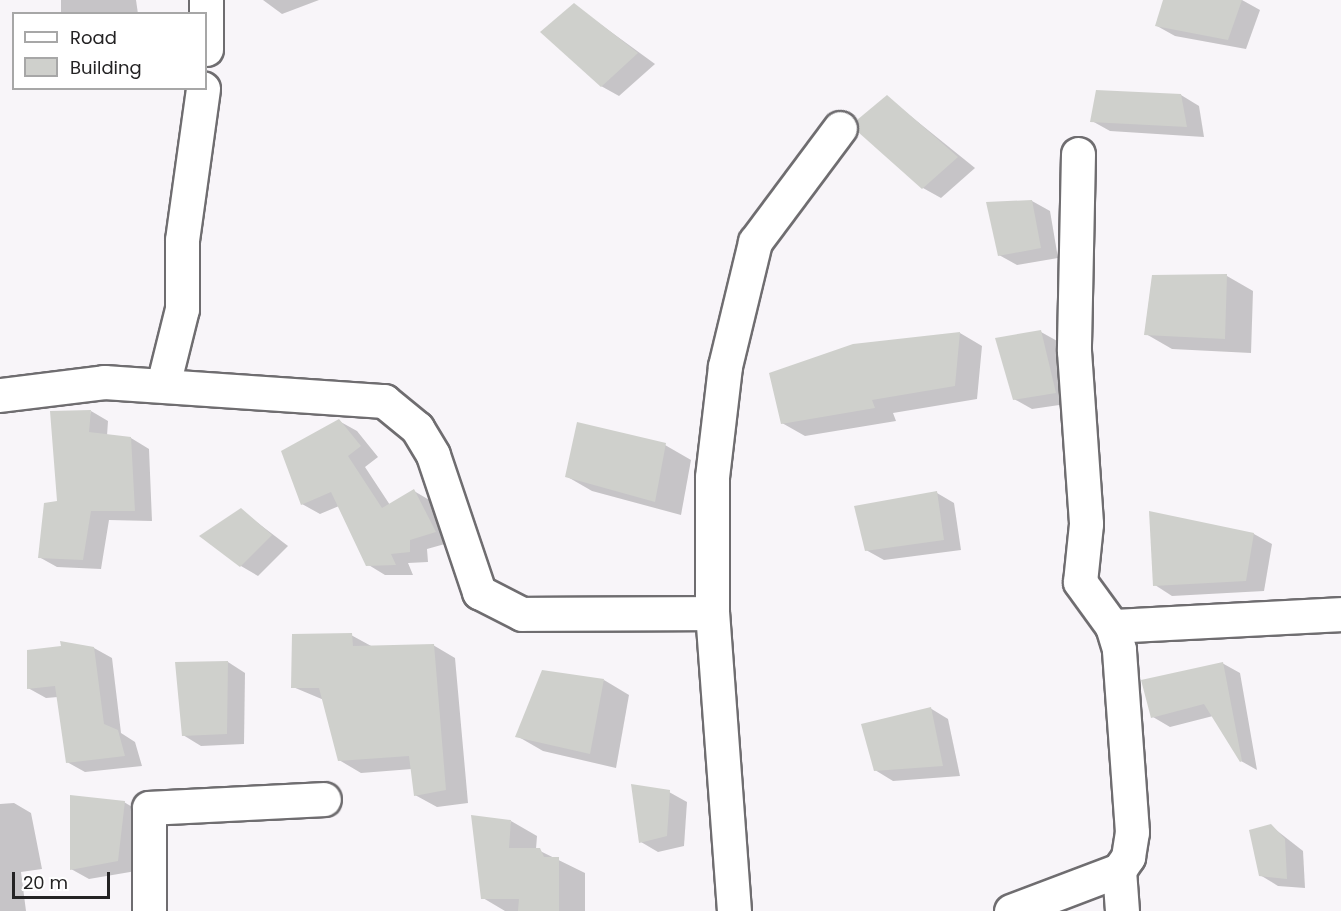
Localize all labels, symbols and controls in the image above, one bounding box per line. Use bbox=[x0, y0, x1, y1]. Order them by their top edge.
legend bbox=[12, 12, 207, 90]
text: Road bbox=[70, 25, 117, 50]
text: Building bbox=[70, 55, 142, 80]
scale bar bbox=[15, 860, 112, 898]
text: 20 m bbox=[23, 870, 68, 895]

